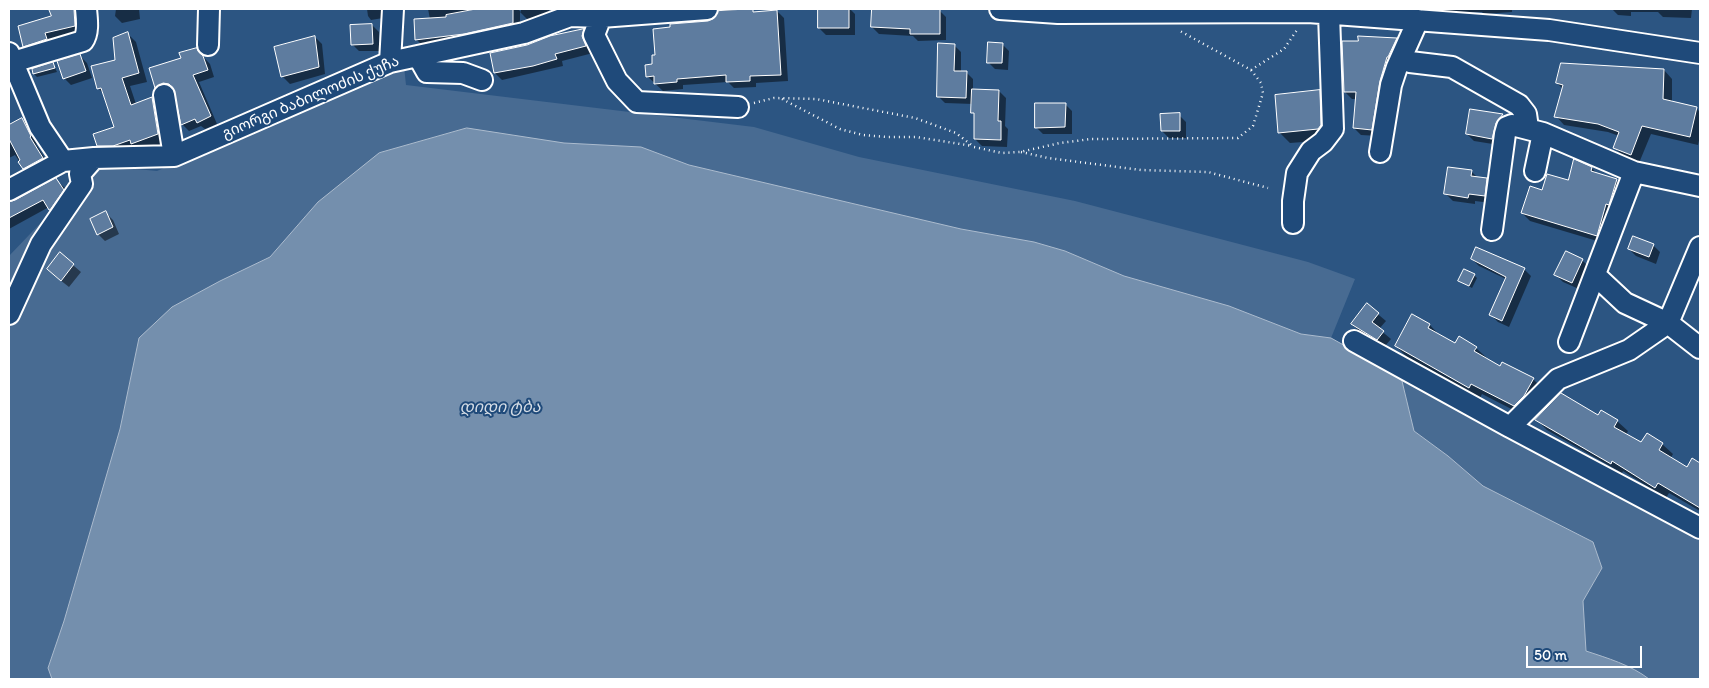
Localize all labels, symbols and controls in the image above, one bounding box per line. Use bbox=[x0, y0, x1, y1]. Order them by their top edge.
street label: გიორგი ბაბილოძის ქუჩა bbox=[220, 53, 402, 143]
water label: დიდი ტბა bbox=[460, 398, 540, 418]
scale bar bbox=[1529, 636, 1645, 668]
text: 50 m bbox=[1534, 646, 1567, 664]

